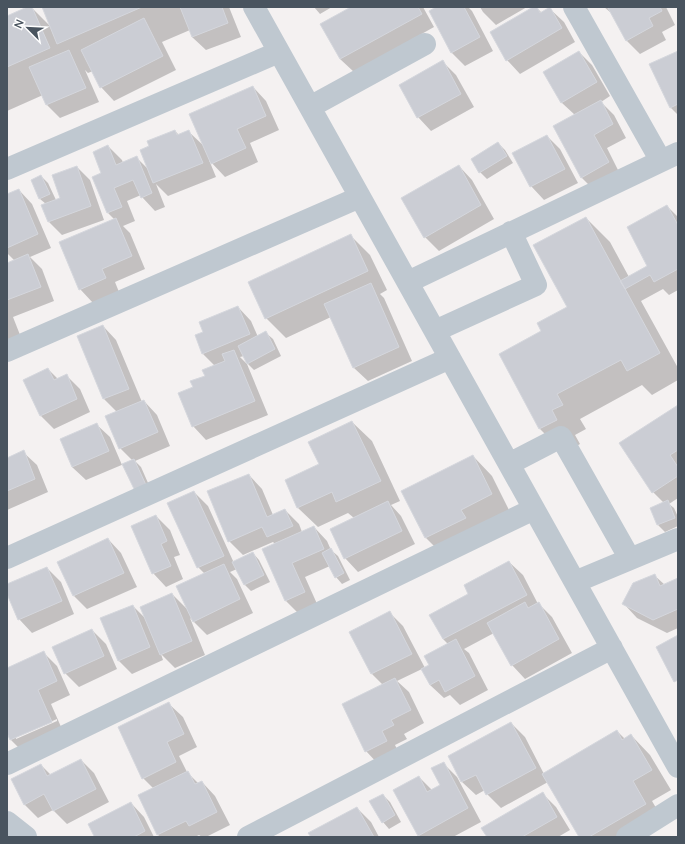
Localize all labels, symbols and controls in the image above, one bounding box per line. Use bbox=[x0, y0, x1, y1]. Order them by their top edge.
north arrow bbox=[8, 8, 48, 48]
text: N bbox=[11, 17, 27, 31]

